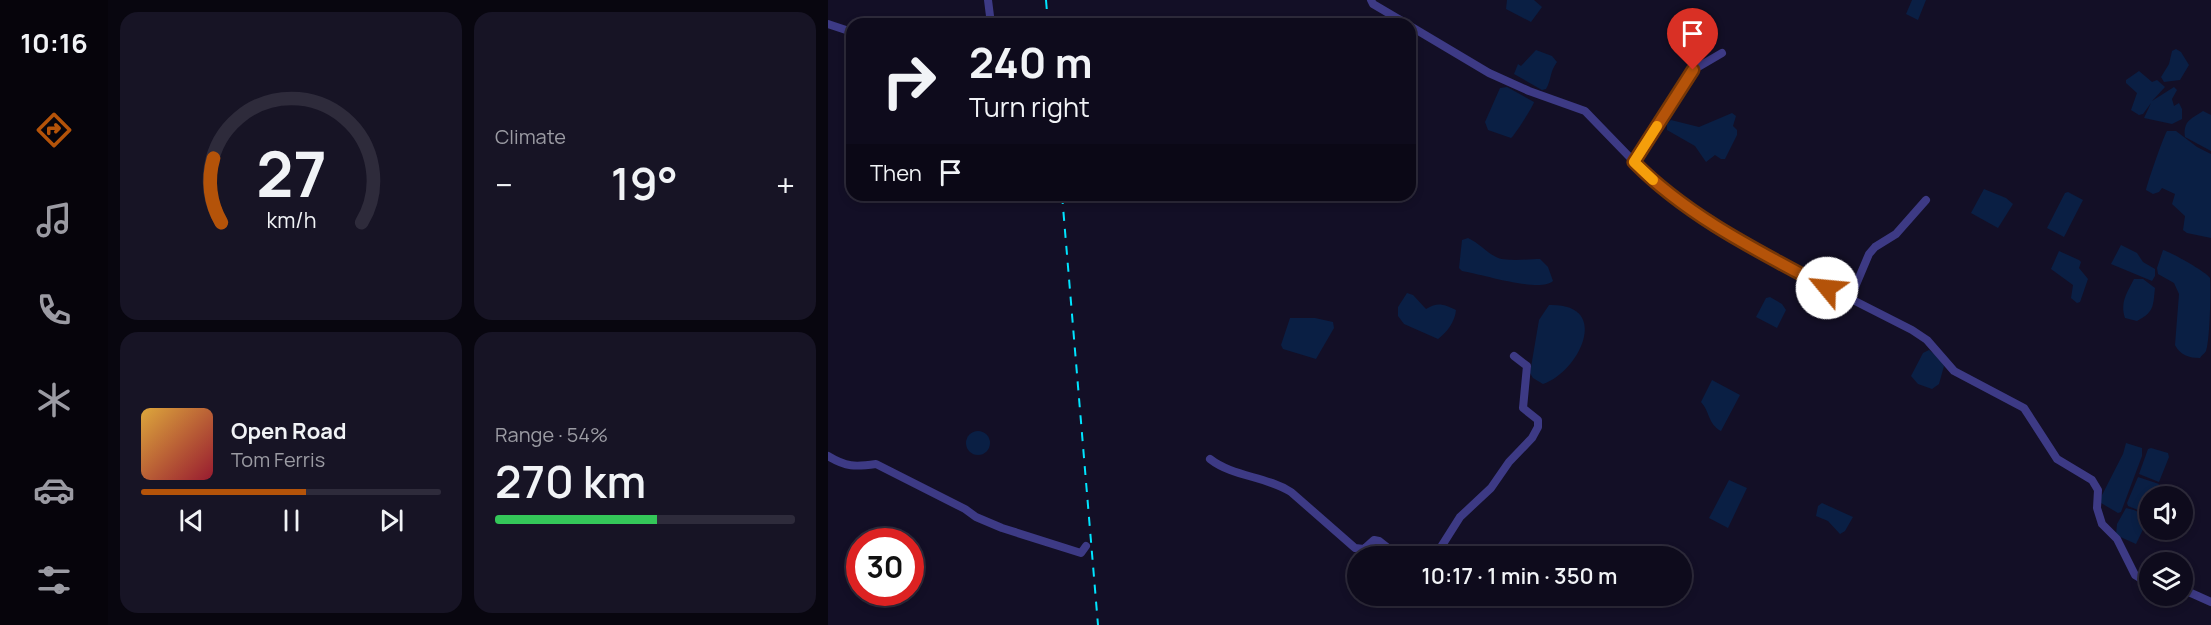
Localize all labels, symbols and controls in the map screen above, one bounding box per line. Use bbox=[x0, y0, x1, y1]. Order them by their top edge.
pin bbox=[1667, 8, 1718, 70]
icon: arrive bbox=[1676, 17, 1709, 50]
text: 10:16 bbox=[20, 24, 88, 61]
text: 240 m bbox=[969, 33, 1093, 91]
icon: right bbox=[870, 42, 948, 120]
text: Turn right bbox=[969, 88, 1090, 125]
icon: directions bbox=[33, 109, 75, 151]
text: Climate bbox=[495, 123, 566, 150]
text: 27 bbox=[256, 130, 326, 216]
text: 19° bbox=[611, 152, 678, 214]
icon: arrive bbox=[934, 156, 967, 189]
text: Then bbox=[870, 158, 922, 188]
text: − bbox=[495, 162, 513, 207]
text: + bbox=[776, 162, 795, 207]
icon: music bbox=[33, 199, 75, 241]
text: km/h bbox=[266, 205, 316, 234]
position arrow bbox=[1795, 256, 1859, 320]
icon: phone bbox=[33, 289, 75, 331]
icon: climate bbox=[33, 379, 75, 421]
text: Open Road bbox=[231, 416, 346, 446]
text: Range · 54% bbox=[495, 421, 608, 448]
text: Tom Ferris bbox=[231, 446, 325, 473]
text: 270 km bbox=[495, 450, 646, 512]
icon: car bbox=[33, 469, 75, 511]
map controls bbox=[2139, 486, 2193, 606]
button: sound bbox=[2139, 486, 2193, 540]
icon: previous bbox=[175, 504, 208, 537]
icon: pause bbox=[275, 504, 308, 537]
icon: next bbox=[375, 504, 408, 537]
speed limit sign: 30 bbox=[846, 528, 924, 606]
button: layers bbox=[2139, 552, 2193, 606]
icon: filters bbox=[33, 559, 75, 601]
text: 10:17 · 1 min · 350 m bbox=[1422, 561, 1617, 591]

